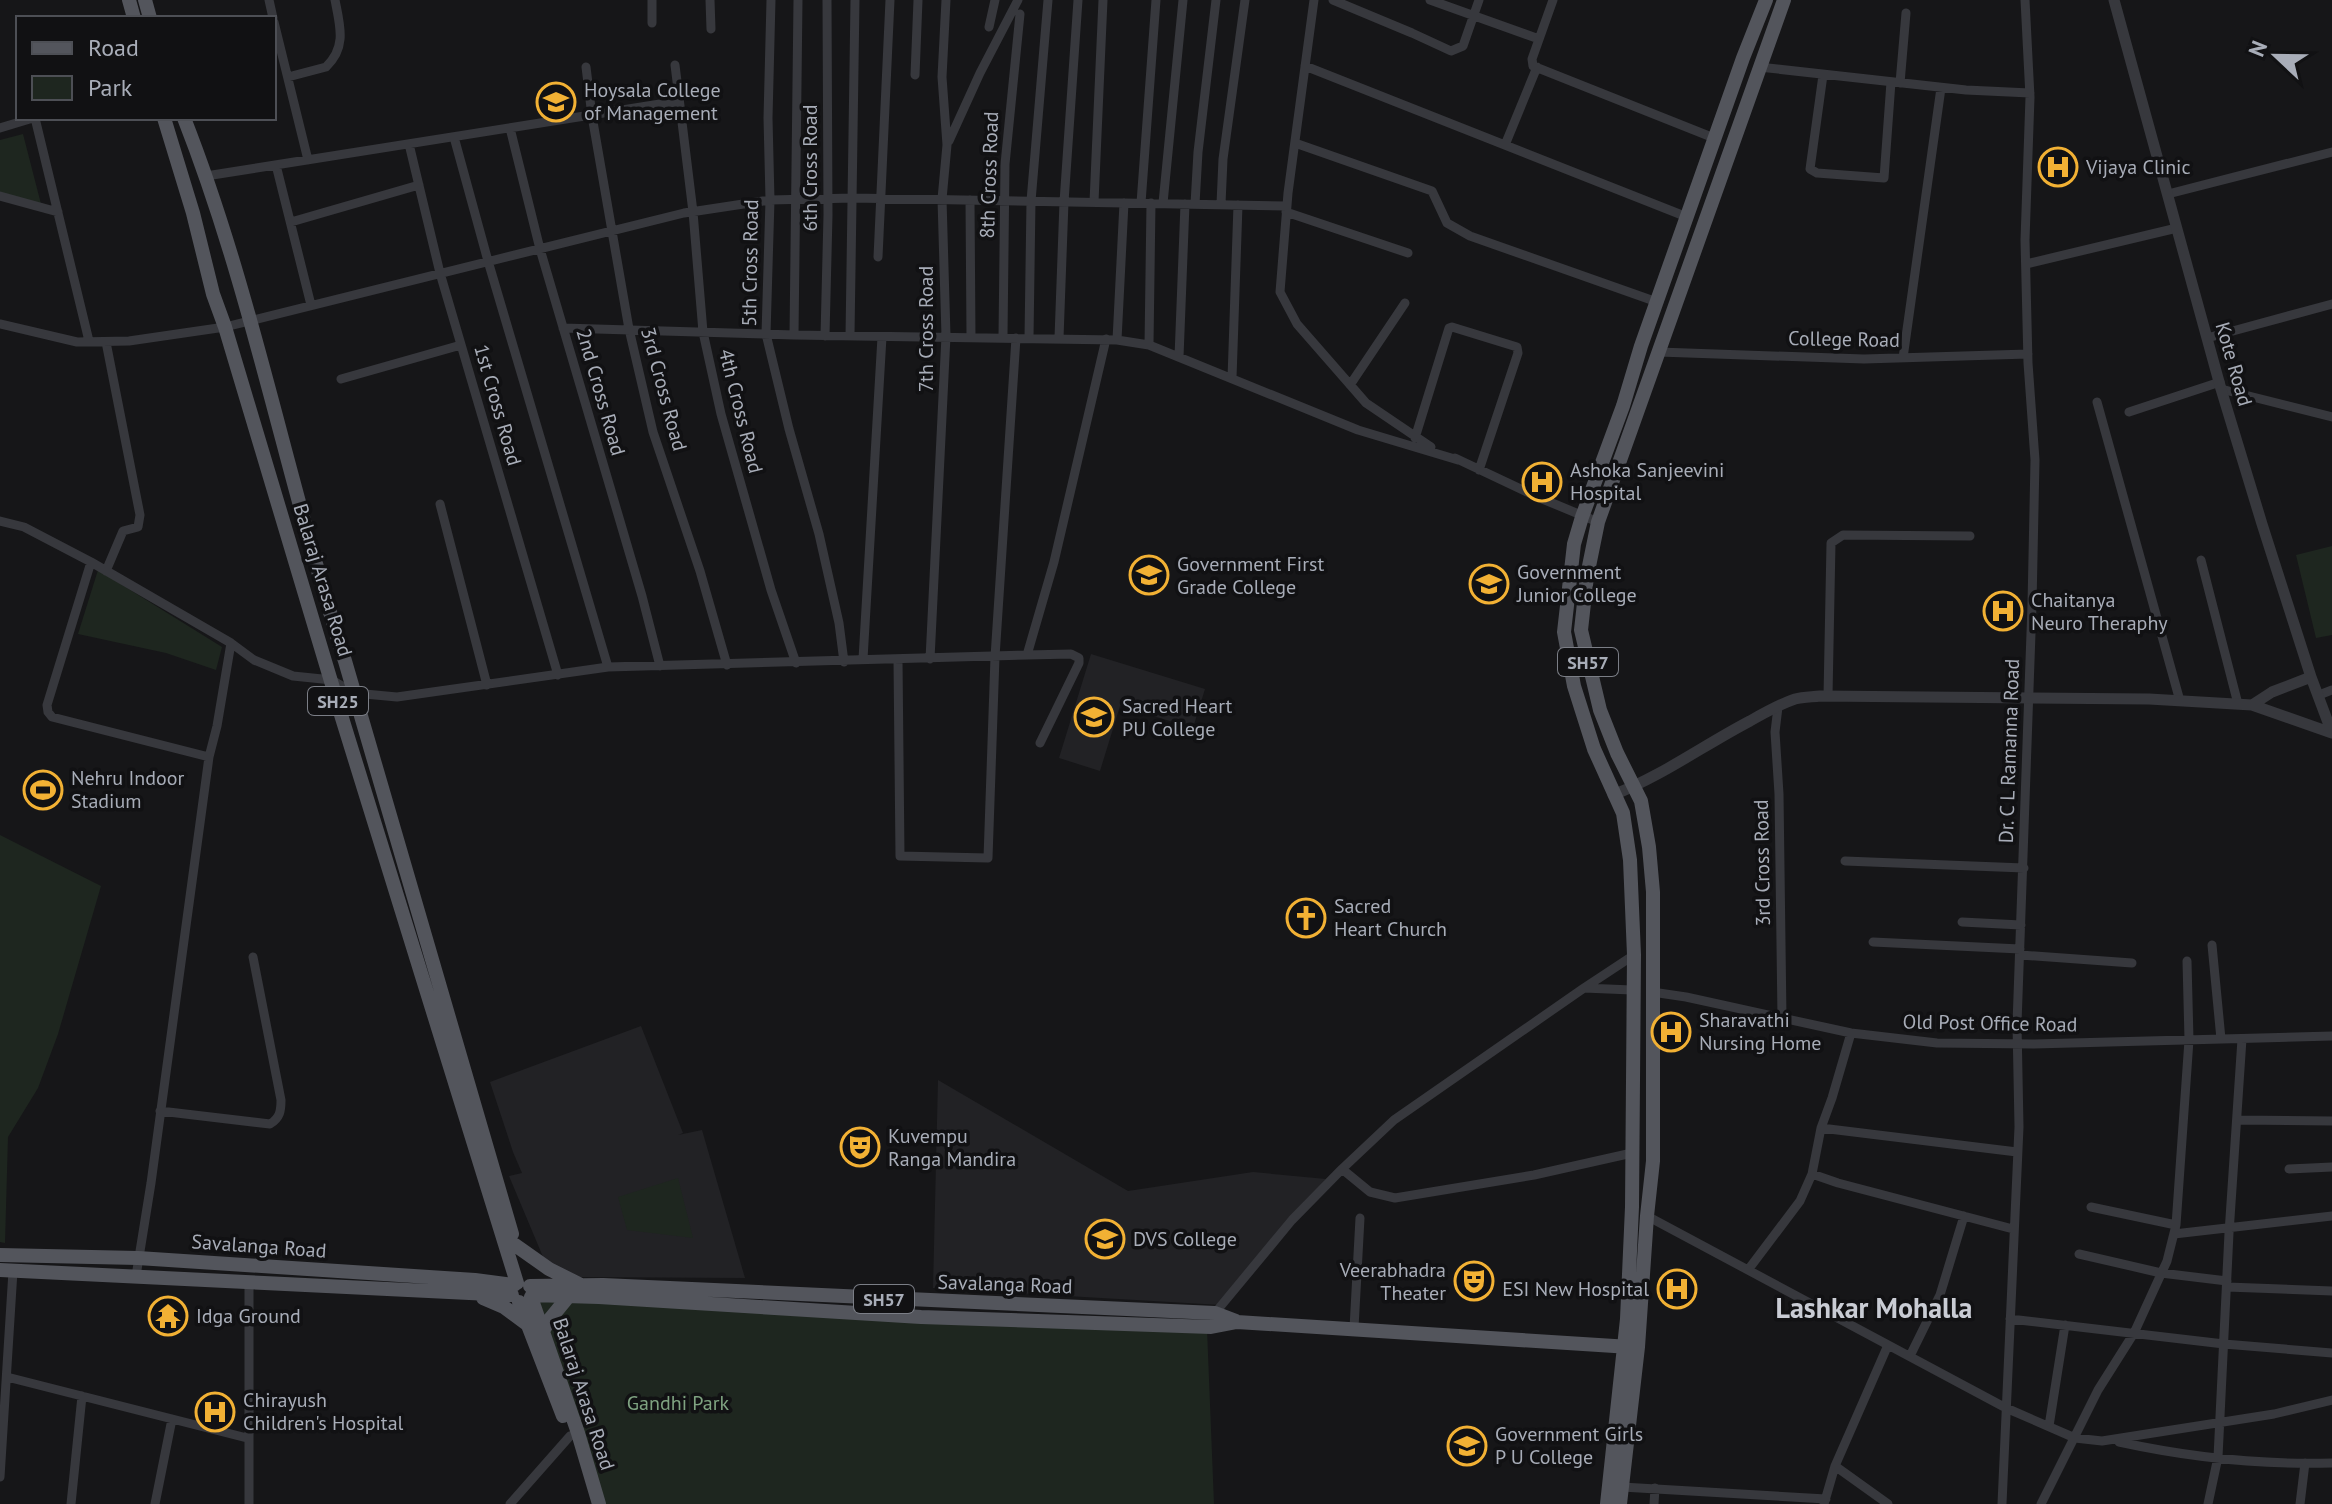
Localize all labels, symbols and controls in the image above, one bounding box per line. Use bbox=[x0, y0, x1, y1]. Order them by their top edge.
legend bbox=[16, 16, 276, 120]
north arrow bbox=[2236, 16, 2316, 96]
text: Road bbox=[88, 32, 139, 63]
text: N bbox=[2242, 37, 2273, 60]
text: Park bbox=[88, 72, 133, 103]
place label: Hoysala College of Management bbox=[584, 77, 721, 126]
school or university icon: Hoysala College of Management bbox=[535, 81, 577, 123]
street label: 6th Cross Road bbox=[797, 104, 823, 232]
street label: 8th Cross Road bbox=[974, 111, 1004, 239]
hospital icon: Vijaya Clinic bbox=[2037, 146, 2079, 188]
place label: Vijaya Clinic bbox=[2085, 154, 2191, 180]
street label: 5th Cross Road bbox=[736, 199, 764, 327]
street label: 7th Cross Road bbox=[913, 266, 939, 392]
street label: Kote Road bbox=[2210, 319, 2258, 409]
street label: 3rd Cross Road bbox=[635, 324, 693, 454]
street label: 2nd Cross Road bbox=[570, 325, 632, 459]
street label: College Road bbox=[1788, 325, 1900, 353]
street label: 1st Cross Road bbox=[468, 342, 528, 468]
street label: 4th Cross Road bbox=[713, 346, 769, 476]
place label: Ashoka Sanjeevini Hospital bbox=[1570, 457, 1724, 506]
hospital icon: Ashoka Sanjeevini Hospital bbox=[1521, 461, 1563, 503]
street label: Balaraj Arasa Road bbox=[287, 500, 359, 660]
place label: Government First Grade College bbox=[1177, 551, 1324, 600]
school or university icon: Government First Grade College bbox=[1128, 554, 1170, 596]
place label: Government Junior College bbox=[1516, 559, 1637, 608]
school or university icon: Government Junior College bbox=[1468, 563, 1510, 605]
place label: Chaitanya Neuro Theraphy bbox=[2031, 587, 2168, 636]
hospital icon: Chaitanya Neuro Theraphy bbox=[1982, 590, 2024, 632]
road number: SH57 bbox=[1558, 648, 1618, 676]
street label: Dr. C L Ramanna Road bbox=[1993, 658, 2025, 844]
road number: SH25 bbox=[308, 687, 368, 715]
place label: Sacred Heart PU College bbox=[1122, 693, 1233, 742]
school or university icon: Sacred Heart PU College bbox=[1073, 696, 1115, 738]
place label: Nehru Indoor Stadium bbox=[71, 765, 184, 814]
sports icon: Nehru Indoor Stadium bbox=[22, 769, 64, 811]
street label: 3rd Cross Road bbox=[1748, 799, 1776, 927]
place label: Sacred Heart Church bbox=[1334, 893, 1447, 942]
church icon: Sacred Heart Church bbox=[1285, 897, 1327, 939]
place label: Sharavathi Nursing Home bbox=[1699, 1007, 1821, 1056]
street label: Old Post Office Road bbox=[1902, 1008, 2078, 1038]
hospital icon: Sharavathi Nursing Home bbox=[1650, 1011, 1692, 1053]
place label: Kuvempu Ranga Mandira bbox=[888, 1123, 1016, 1172]
theatre icon: Kuvempu Ranga Mandira bbox=[839, 1126, 881, 1168]
school or university icon: DVS College bbox=[1084, 1218, 1126, 1260]
place label: DVS College bbox=[1133, 1226, 1237, 1252]
street label: Savalanga Road bbox=[191, 1228, 327, 1264]
place label: Veerabhadra Theater bbox=[1339, 1257, 1446, 1306]
theatre icon: Veerabhadra Theater bbox=[1453, 1260, 1495, 1302]
hospital icon: ESI New Hospital bbox=[1656, 1268, 1698, 1310]
street label: Savalanga Road bbox=[937, 1269, 1073, 1299]
place label: ESI New Hospital bbox=[1502, 1276, 1649, 1302]
road number: SH57 bbox=[854, 1285, 914, 1313]
district label: Lashkar Mohalla bbox=[1776, 1289, 1972, 1326]
temple icon: Idga Ground bbox=[147, 1295, 189, 1337]
place label: Idga Ground bbox=[196, 1303, 301, 1329]
street label: Balaraj Arasa Road bbox=[547, 1315, 621, 1473]
place label: Chirayush Children's Hospital bbox=[243, 1387, 404, 1436]
park label: Gandhi Park bbox=[627, 1390, 730, 1416]
hospital icon: Chirayush Children's Hospital bbox=[194, 1391, 236, 1433]
place label: Government Girls P U College bbox=[1495, 1421, 1643, 1470]
school or university icon: Government Girls P U College bbox=[1446, 1425, 1488, 1467]

